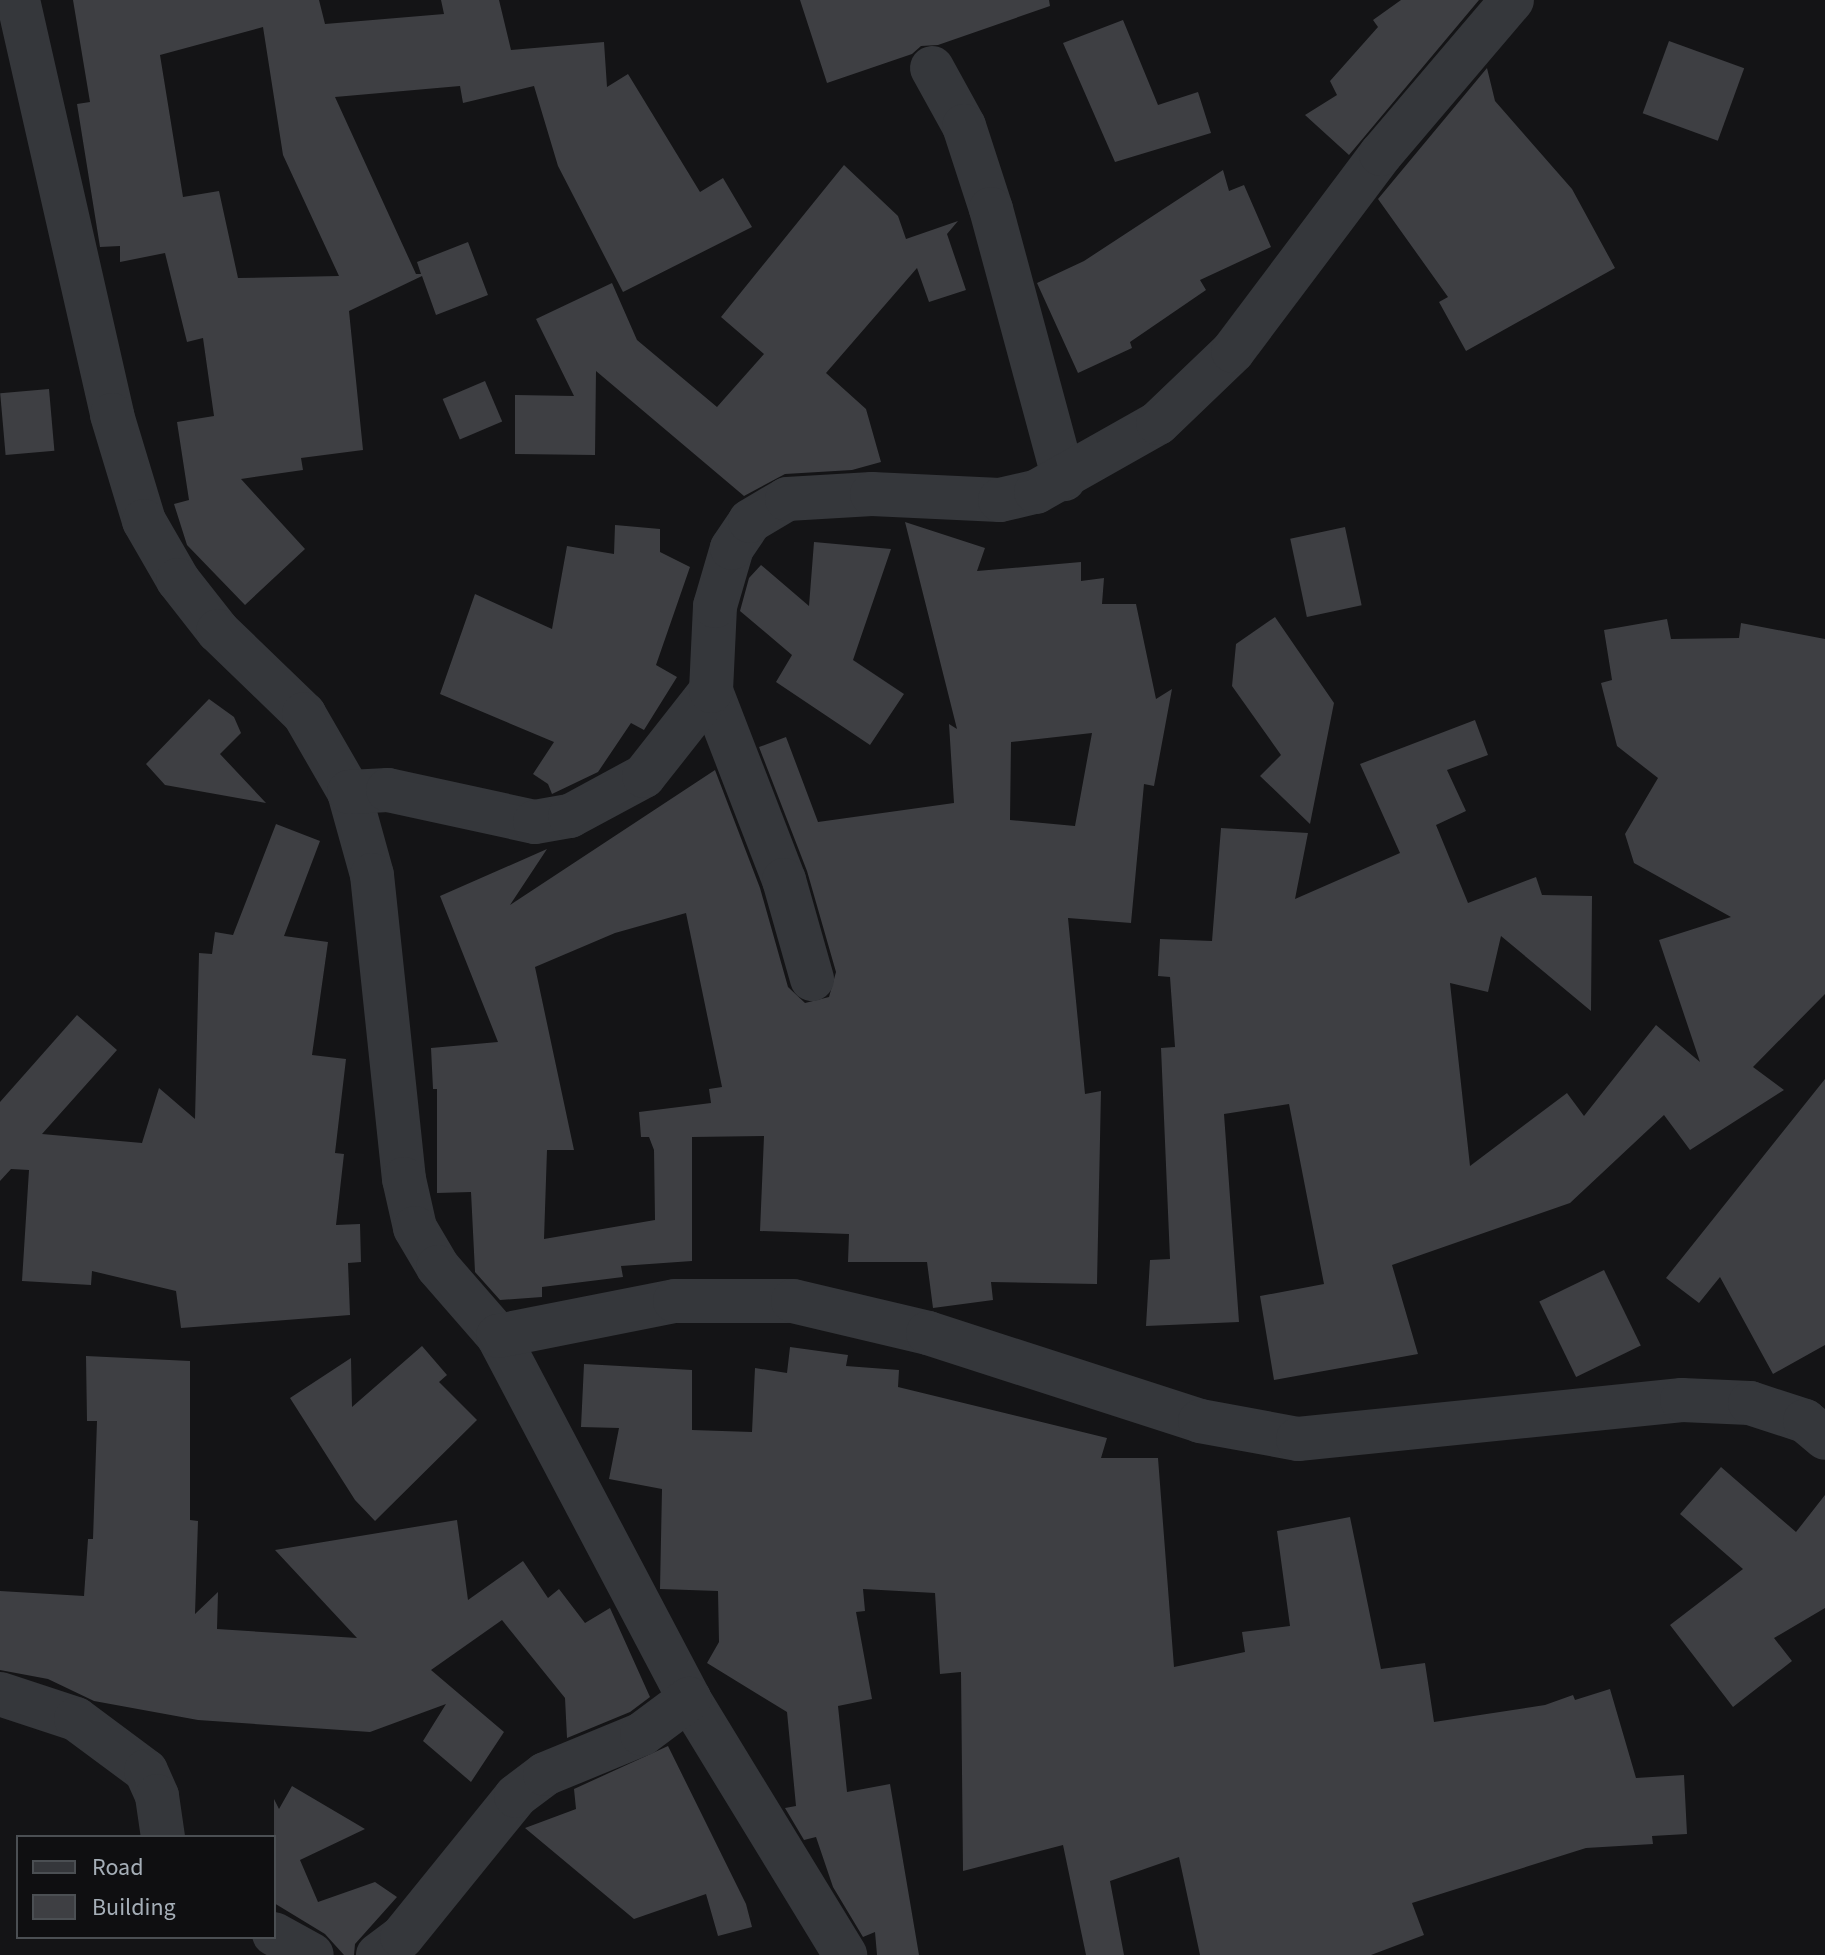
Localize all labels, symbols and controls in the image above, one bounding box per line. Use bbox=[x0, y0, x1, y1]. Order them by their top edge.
legend bbox=[16, 1835, 276, 1939]
text: Road bbox=[92, 1850, 144, 1885]
text: Building bbox=[92, 1890, 176, 1925]

